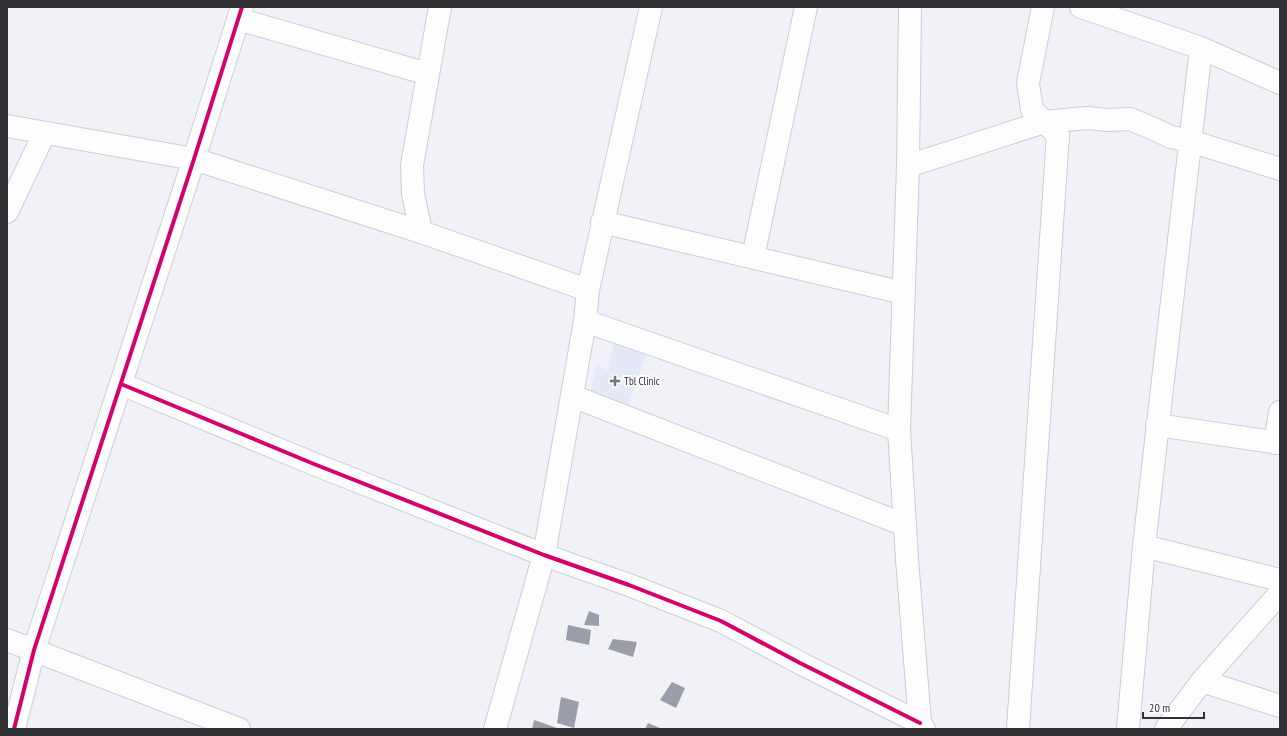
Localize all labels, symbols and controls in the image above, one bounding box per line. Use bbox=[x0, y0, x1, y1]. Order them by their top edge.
place label: Tbl Clinic bbox=[624, 374, 660, 388]
marker: Tbl Clinic bbox=[609, 375, 621, 387]
scale bar bbox=[1143, 694, 1204, 720]
text: 20 m bbox=[1149, 700, 1170, 715]

